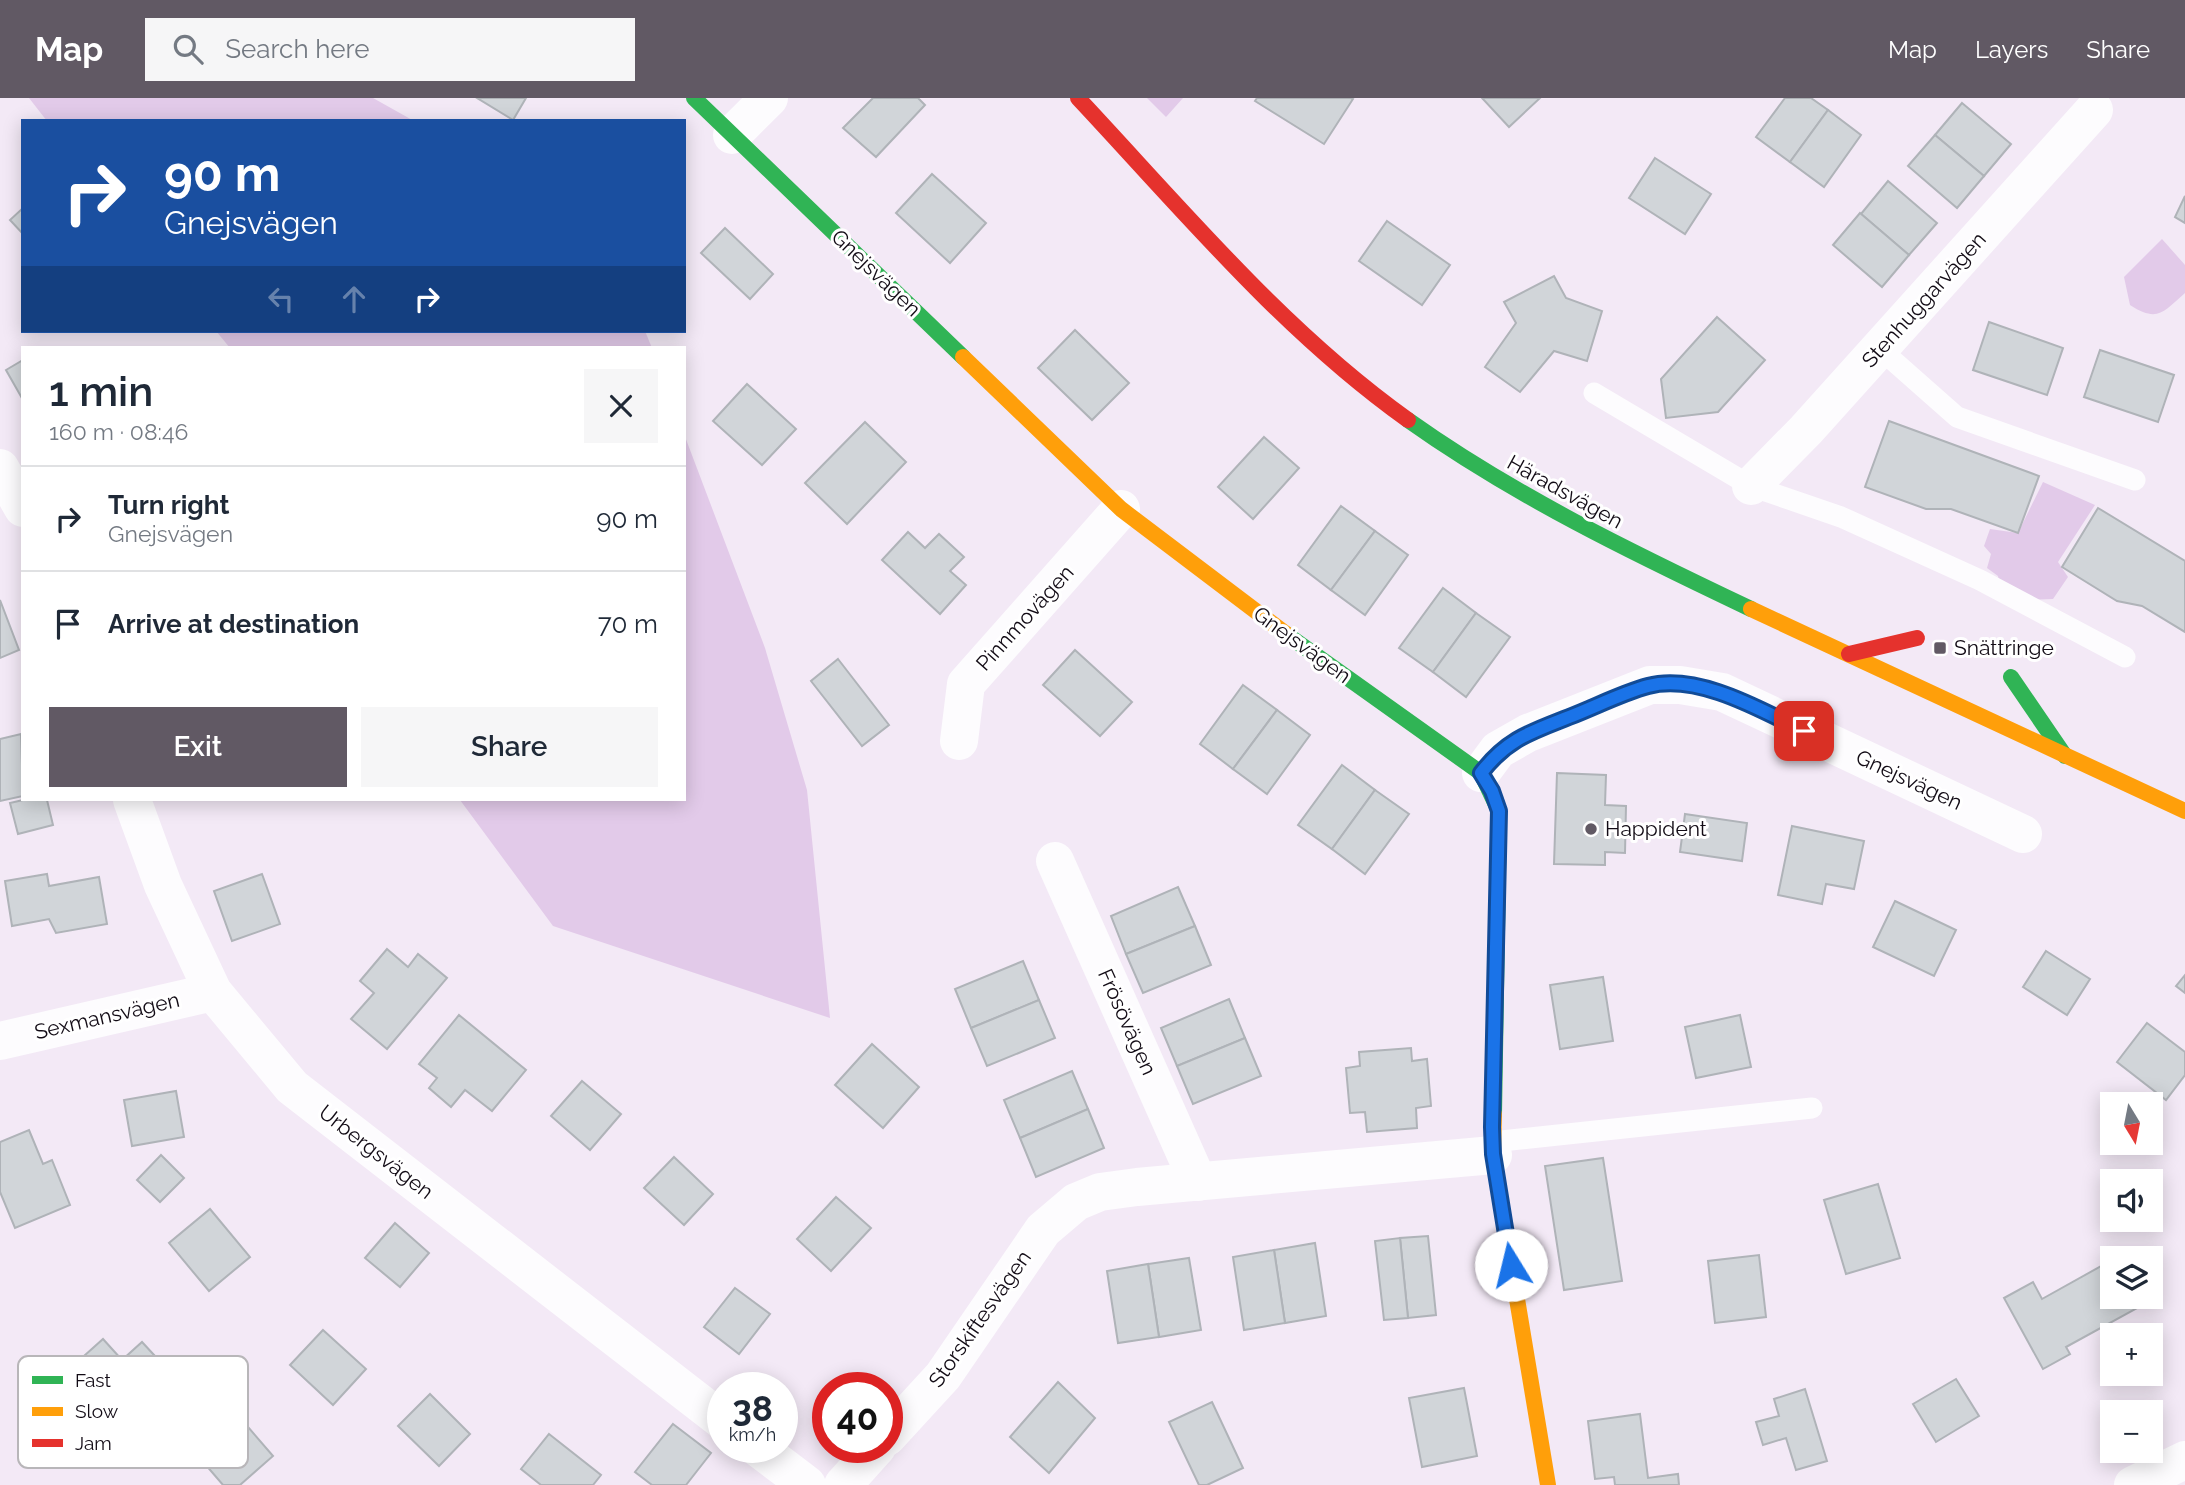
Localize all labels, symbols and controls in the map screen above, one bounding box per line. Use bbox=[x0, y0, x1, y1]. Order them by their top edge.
search box bbox=[145, 18, 635, 81]
text: Map bbox=[35, 30, 103, 69]
icon: search bbox=[169, 30, 207, 68]
text: Search here bbox=[225, 34, 370, 64]
text: Map bbox=[1888, 35, 1937, 64]
text: Layers bbox=[1975, 35, 2048, 64]
text: Share bbox=[2086, 35, 2150, 64]
text: 90 m bbox=[164, 145, 280, 202]
icon: right bbox=[49, 147, 140, 238]
text: Gnejsvägen bbox=[164, 204, 338, 241]
street label: Gnejsvägen bbox=[827, 224, 926, 321]
street label: Stenhuggarvägen bbox=[1856, 227, 1991, 372]
icon: left bbox=[262, 280, 300, 318]
icon: ahead bbox=[335, 280, 373, 318]
icon: right bbox=[408, 280, 446, 318]
text: 1 min bbox=[49, 367, 153, 416]
button: close bbox=[584, 369, 658, 443]
text: 160 m · 08:46 bbox=[49, 418, 188, 445]
street label: Häradsvägen bbox=[1503, 449, 1628, 534]
text: Turn right bbox=[108, 490, 229, 520]
icon: right bbox=[49, 500, 87, 538]
text: 90 m bbox=[596, 504, 658, 534]
text: Gnejsvägen bbox=[108, 520, 233, 547]
street label: Pinnmovägen bbox=[971, 560, 1079, 676]
street label: Gnejsvägen bbox=[1249, 601, 1356, 688]
icon: arrive bbox=[49, 605, 87, 643]
text: Arrive at destination bbox=[108, 609, 359, 639]
text: 70 m bbox=[598, 609, 658, 639]
place label: Snättringe bbox=[1954, 635, 2054, 660]
marker: Snättringe bbox=[1932, 640, 1948, 656]
pin bbox=[1774, 701, 1834, 761]
button: Exit bbox=[49, 707, 347, 787]
button: Share bbox=[361, 707, 658, 787]
icon: arrive bbox=[1785, 712, 1823, 750]
street label: Gnejsvägen bbox=[1852, 744, 1966, 815]
place label: Happident bbox=[1605, 816, 1707, 841]
marker: Happident bbox=[1583, 821, 1599, 837]
street label: Frösövägen bbox=[1093, 965, 1162, 1079]
street label: Sexmansvägen bbox=[32, 987, 182, 1044]
north arrow bbox=[2100, 1092, 2163, 1155]
map controls bbox=[2100, 1092, 2163, 1463]
street label: Urbergsvägen bbox=[314, 1099, 438, 1204]
button: sound bbox=[2100, 1169, 2163, 1232]
position arrow bbox=[1474, 1228, 1548, 1302]
street label: Storskiftesvägen bbox=[923, 1246, 1036, 1392]
button: layers bbox=[2100, 1246, 2163, 1309]
button: + bbox=[2100, 1323, 2163, 1386]
legend bbox=[18, 1356, 248, 1468]
text: Fast bbox=[75, 1369, 111, 1391]
speed limit sign: 40 bbox=[812, 1372, 903, 1463]
text: 38 bbox=[732, 1388, 773, 1429]
text: Slow bbox=[75, 1400, 119, 1422]
button: − bbox=[2100, 1400, 2163, 1463]
text: km/h bbox=[729, 1424, 776, 1445]
text: Jam bbox=[75, 1432, 112, 1454]

